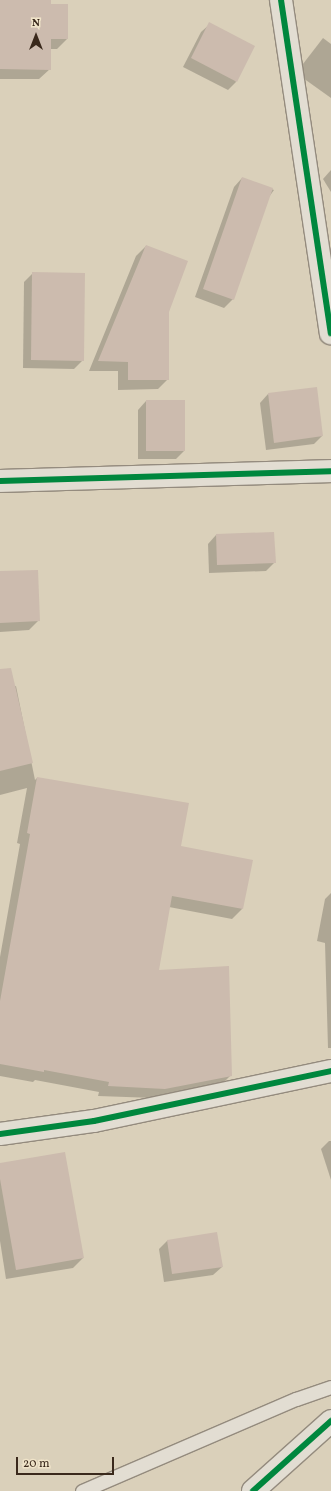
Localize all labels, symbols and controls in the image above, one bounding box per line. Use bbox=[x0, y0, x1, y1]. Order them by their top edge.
north arrow bbox=[16, 16, 56, 56]
text: N bbox=[32, 16, 40, 31]
scale bar bbox=[18, 1449, 116, 1475]
text: 20 m bbox=[23, 1456, 50, 1472]

